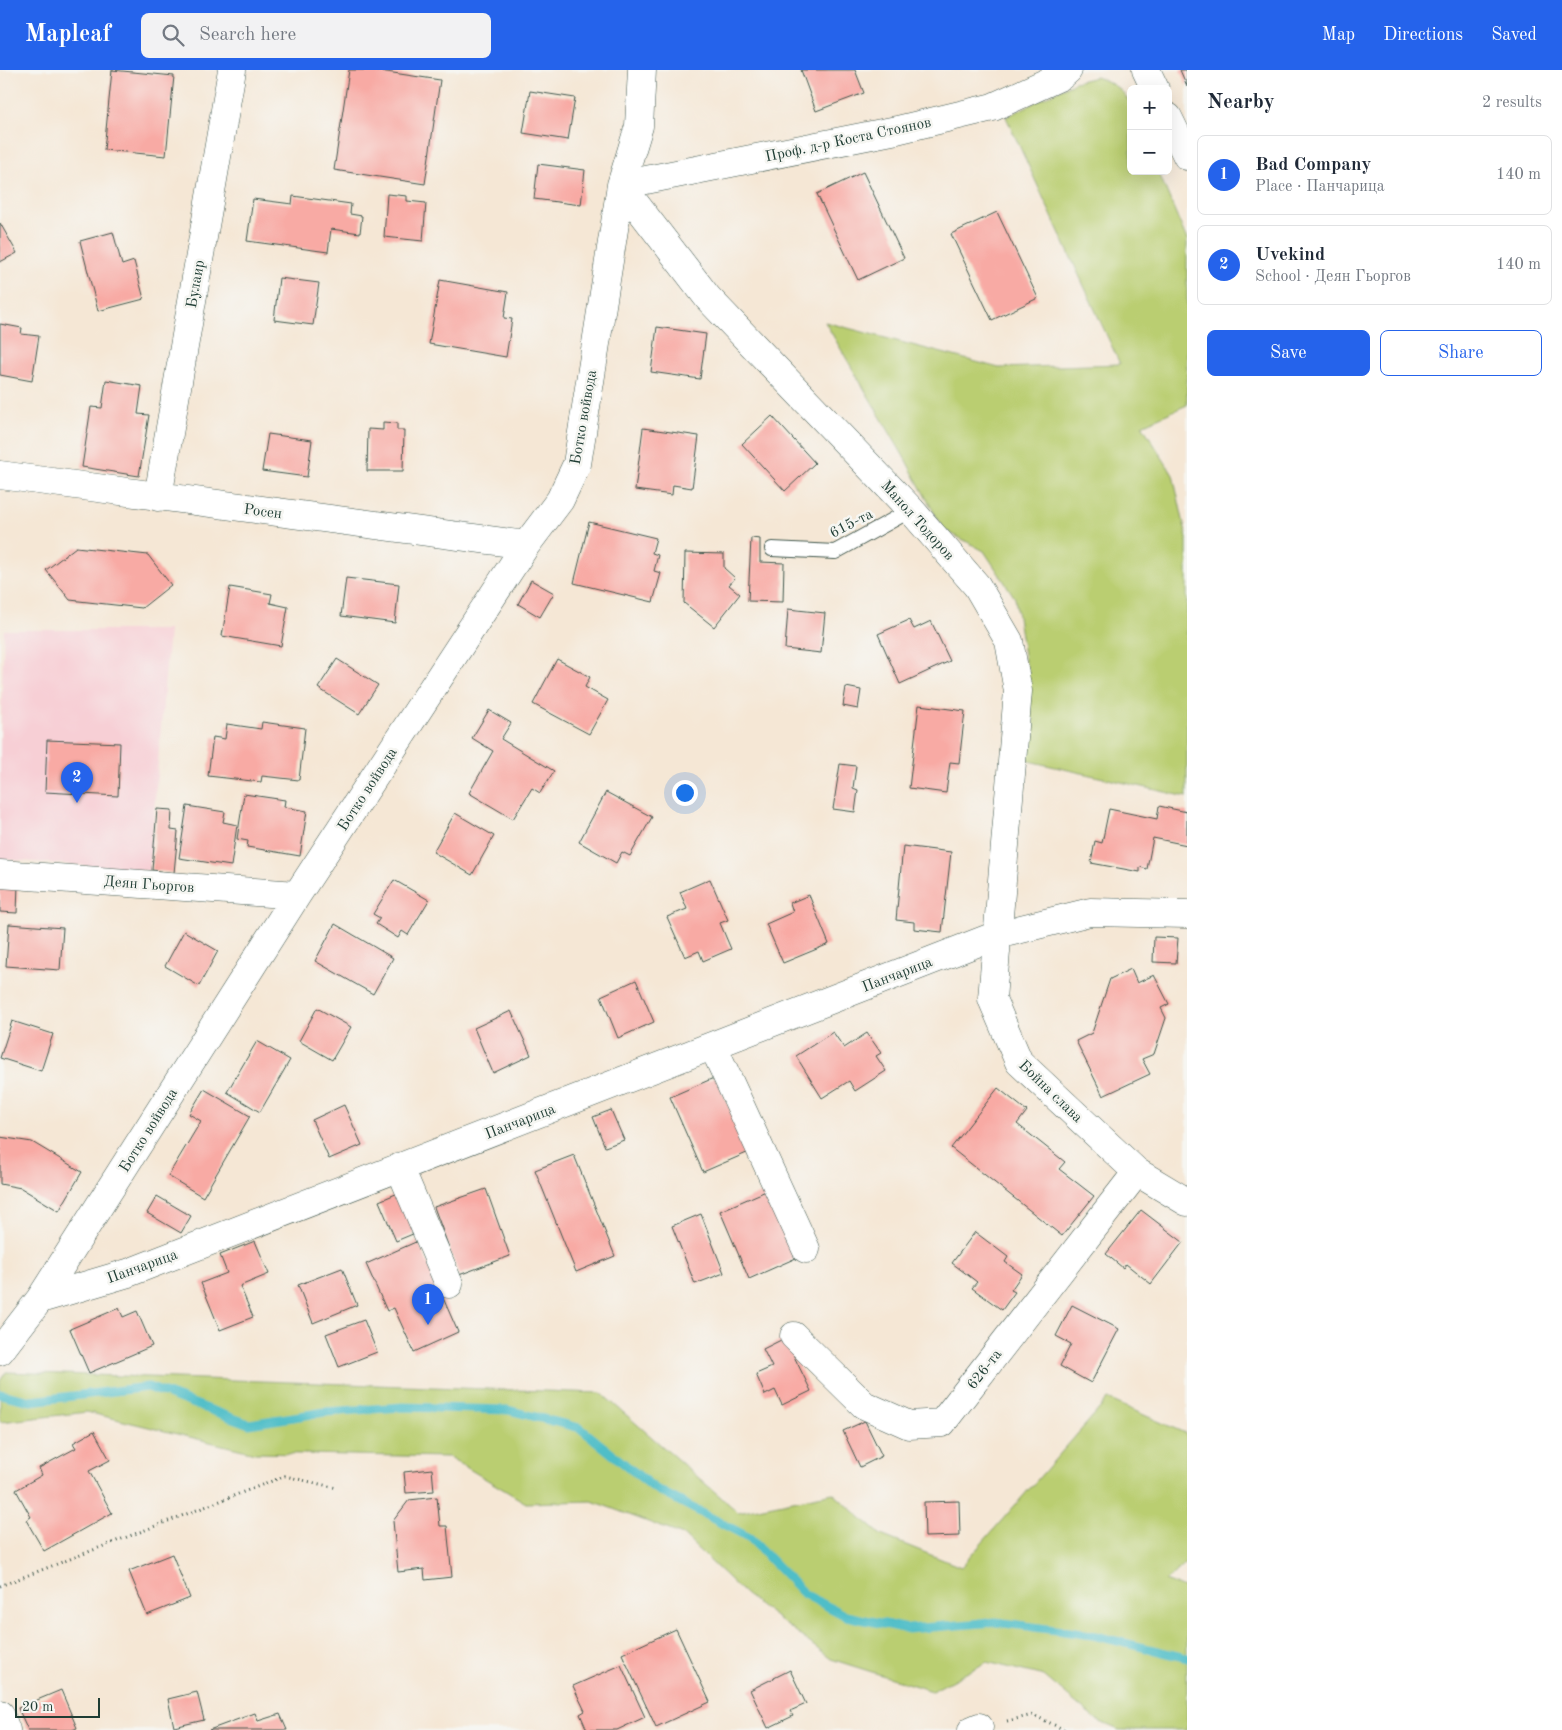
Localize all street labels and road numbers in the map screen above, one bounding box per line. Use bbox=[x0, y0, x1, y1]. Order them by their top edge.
street label: Проф. д-р Коста Стоянов bbox=[764, 116, 933, 165]
street label: Булаир bbox=[185, 259, 208, 309]
street label: Ботко войвода bbox=[569, 368, 600, 466]
street label: Манол Тодоров bbox=[877, 478, 956, 564]
street label: Росен bbox=[243, 503, 283, 522]
street label: 615-та bbox=[828, 507, 876, 541]
street label: Ботко войвода bbox=[336, 745, 401, 834]
street label: Деян Гьоргов bbox=[103, 875, 195, 896]
street label: Панчарица bbox=[860, 955, 935, 996]
street label: Бойна слава bbox=[1015, 1058, 1085, 1126]
street label: Ботко войвода bbox=[117, 1086, 181, 1175]
street label: Панчарица bbox=[483, 1102, 558, 1143]
street label: Панчарица bbox=[105, 1248, 180, 1287]
street label: 626-та bbox=[965, 1347, 1006, 1393]

